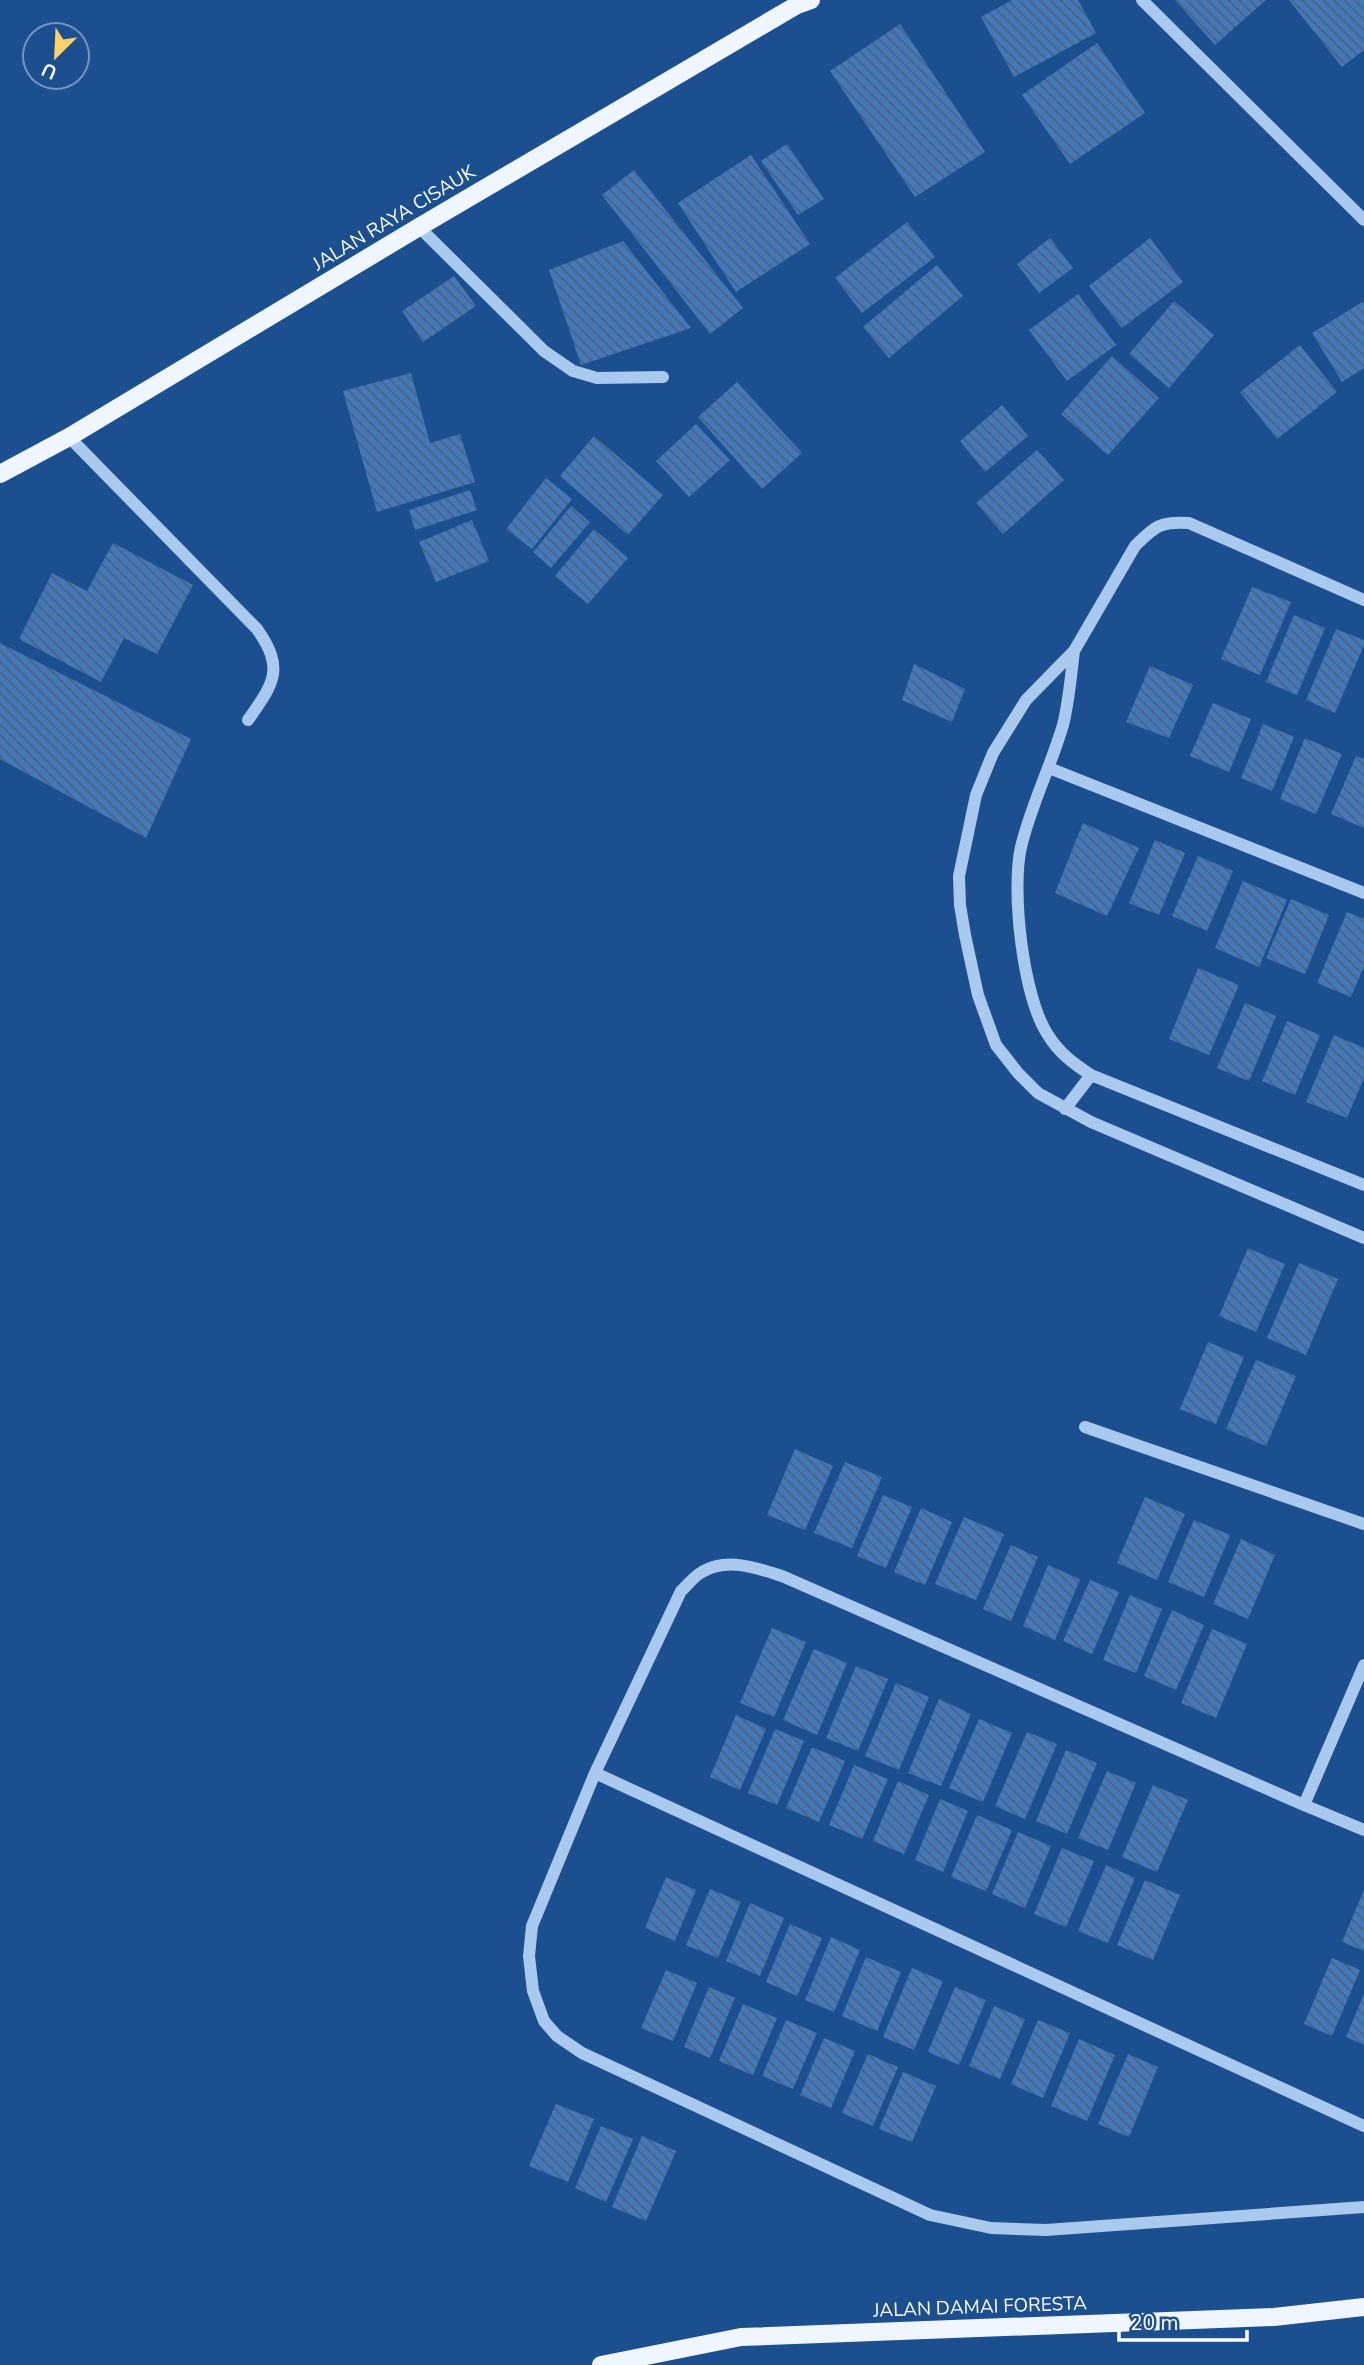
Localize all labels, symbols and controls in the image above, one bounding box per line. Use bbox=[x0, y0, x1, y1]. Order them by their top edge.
north arrow bbox=[21, 21, 91, 91]
text: U bbox=[38, 56, 61, 85]
street label: JALAN RAYA CISAUK bbox=[307, 159, 481, 277]
street label: JALAN DAMAI FORESTA bbox=[872, 2290, 1087, 2324]
scale bar bbox=[1119, 2298, 1247, 2342]
text: 20 m bbox=[1130, 2309, 1179, 2337]

